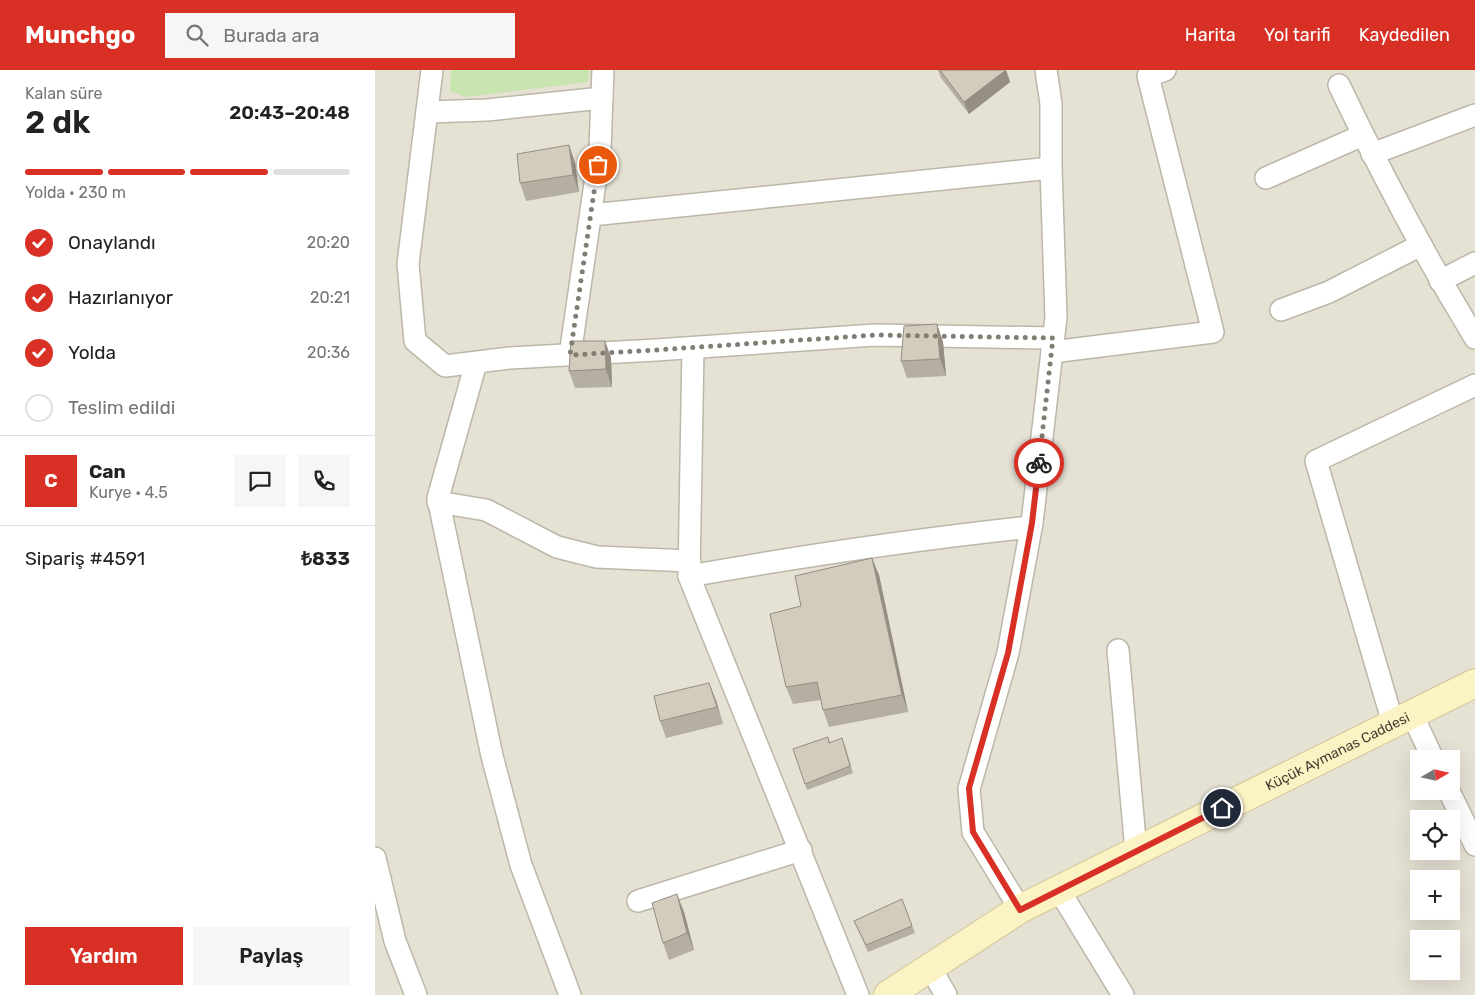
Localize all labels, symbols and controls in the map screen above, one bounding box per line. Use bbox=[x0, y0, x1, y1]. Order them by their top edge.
search box bbox=[165, 13, 515, 58]
text: Munchgo bbox=[25, 21, 135, 49]
icon: search bbox=[183, 21, 211, 49]
text: Burada ara bbox=[223, 24, 320, 47]
text: Harita bbox=[1185, 24, 1236, 46]
text: Yol tarifi bbox=[1264, 24, 1331, 46]
text: Kaydedilen bbox=[1359, 24, 1450, 46]
text: Kalan süre bbox=[25, 84, 102, 103]
text: 20:43–20:48 bbox=[229, 101, 350, 124]
text: 2 dk bbox=[25, 103, 90, 141]
pin bbox=[577, 144, 619, 186]
icon: bag bbox=[584, 151, 612, 179]
text: Yolda · 230 m bbox=[25, 183, 126, 202]
icon: check bbox=[25, 229, 53, 257]
text: Onaylandı bbox=[68, 231, 156, 254]
text: 20:20 bbox=[307, 233, 350, 252]
icon: check bbox=[25, 284, 53, 312]
text: Hazırlanıyor bbox=[68, 286, 173, 309]
text: 20:21 bbox=[310, 288, 350, 307]
icon: check bbox=[25, 339, 53, 367]
text: Yolda bbox=[68, 341, 116, 364]
text: 20:36 bbox=[307, 343, 350, 362]
text: Teslim edildi bbox=[68, 396, 175, 419]
courier bbox=[1014, 438, 1064, 488]
icon: bike bbox=[1025, 449, 1053, 477]
button: chat bbox=[234, 455, 286, 507]
button: phone bbox=[298, 455, 350, 507]
text: Can bbox=[89, 460, 126, 483]
text: C bbox=[44, 469, 58, 492]
text: Kurye · 4.5 bbox=[89, 483, 168, 502]
text: Sipariş #4591 bbox=[25, 547, 145, 570]
text: ₺833 bbox=[301, 547, 350, 570]
street label: Küçük Aymanas Caddesi bbox=[1263, 709, 1413, 795]
north arrow bbox=[1410, 750, 1460, 800]
map controls bbox=[1410, 750, 1460, 980]
pin bbox=[1201, 787, 1243, 829]
icon: home bbox=[1208, 794, 1236, 822]
button: locate bbox=[1410, 810, 1460, 860]
button: + bbox=[1410, 870, 1460, 920]
button: Yardım bbox=[25, 927, 183, 985]
button: Paylaş bbox=[193, 927, 350, 985]
button: − bbox=[1410, 930, 1460, 980]

